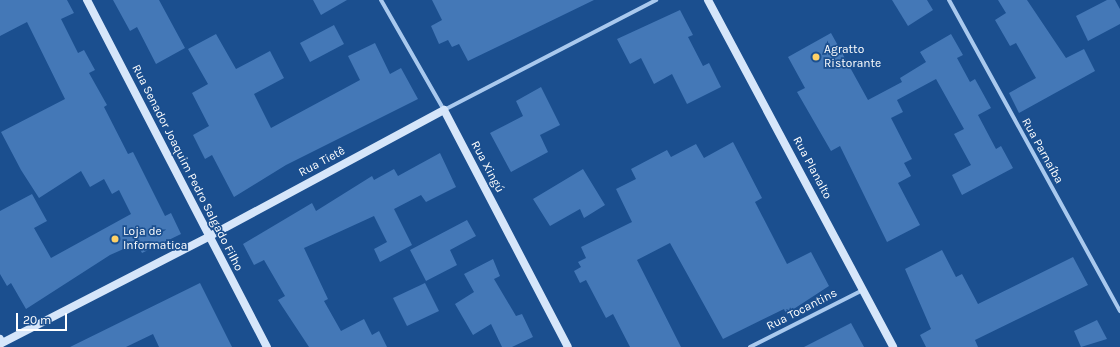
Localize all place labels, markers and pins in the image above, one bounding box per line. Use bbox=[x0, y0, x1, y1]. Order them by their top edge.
place label: Agratto Ristorante bbox=[824, 43, 881, 71]
marker: Agratto Ristorante bbox=[811, 52, 821, 62]
place label: Loja de Informatica bbox=[123, 225, 187, 253]
marker: Loja de Informatica bbox=[110, 234, 120, 244]

